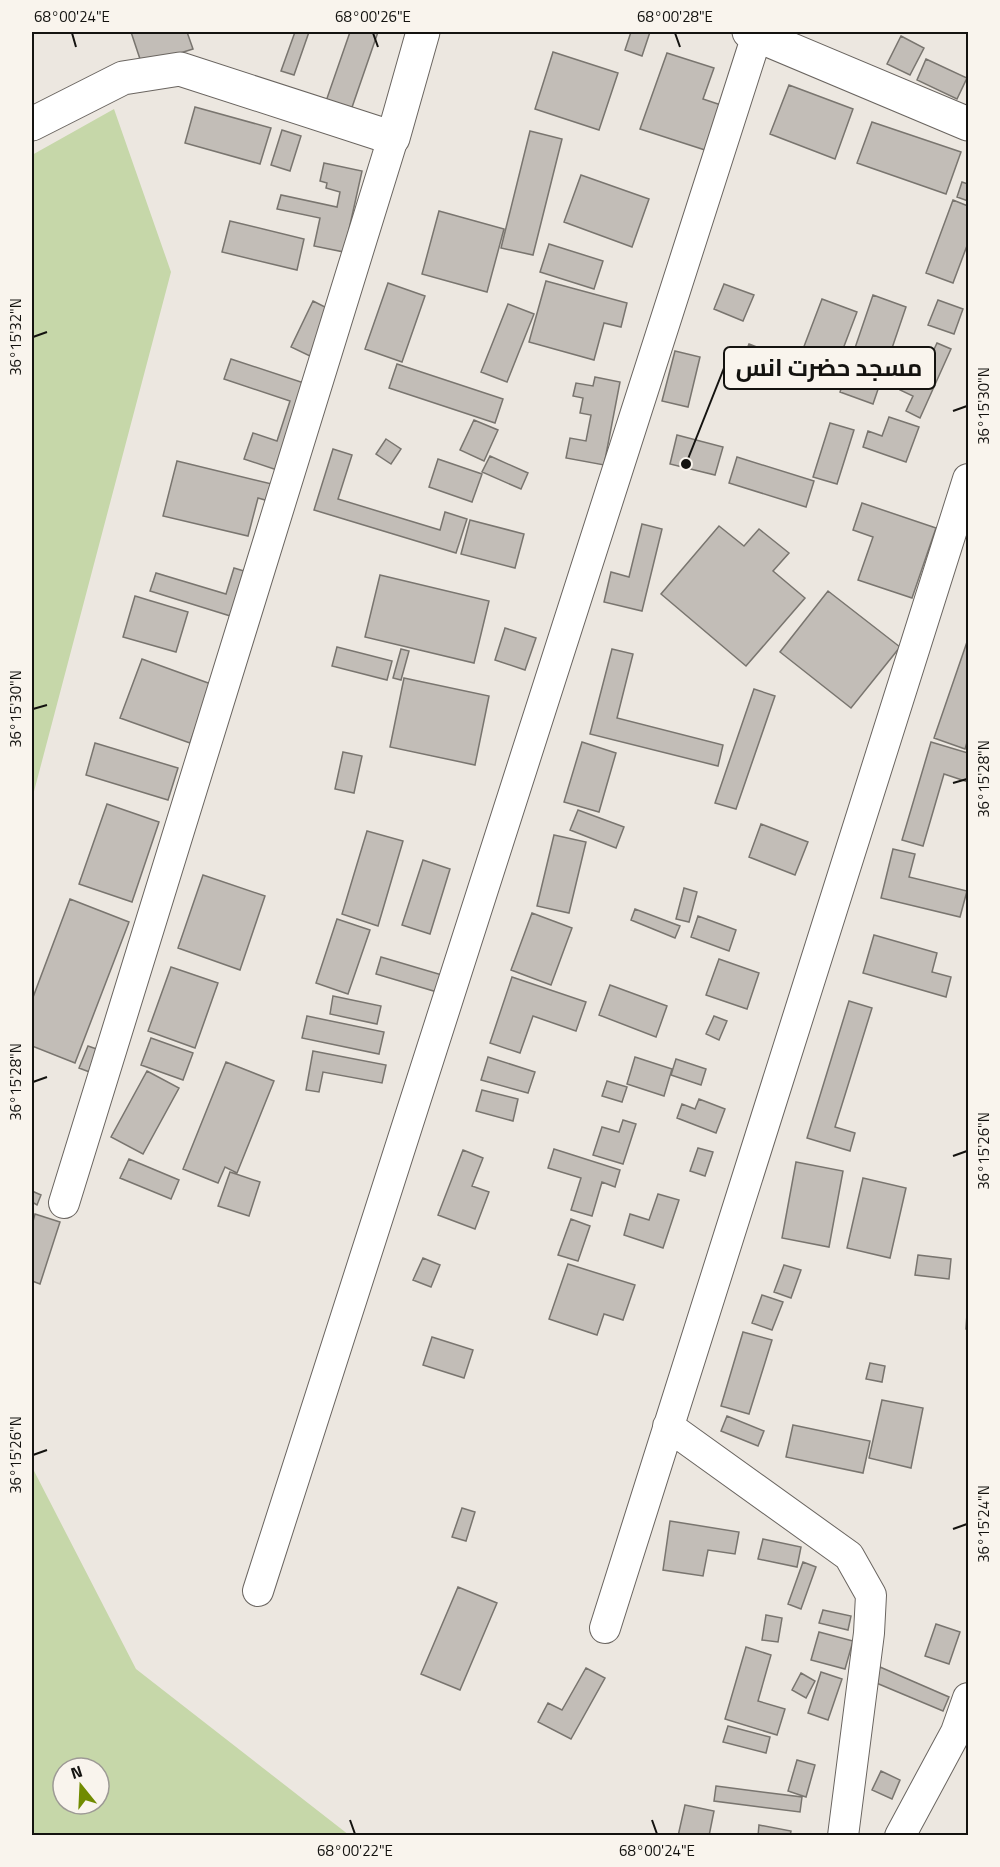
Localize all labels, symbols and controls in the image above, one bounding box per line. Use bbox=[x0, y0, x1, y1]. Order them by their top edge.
text: 68°00'24"E bbox=[34, 5, 110, 28]
text: 68°00'26"E bbox=[335, 5, 411, 28]
text: 68°00'28"E bbox=[637, 5, 713, 28]
text: 36°15'32"N bbox=[4, 298, 27, 376]
callout: مسجد حضرت انس bbox=[724, 347, 935, 389]
text: مسجد حضرت انس bbox=[736, 349, 922, 385]
text: 36°15'30"N bbox=[972, 367, 995, 445]
text: 36°15'30"N bbox=[4, 670, 27, 748]
text: 36°15'28"N bbox=[972, 740, 995, 818]
text: 36°15'28"N bbox=[4, 1043, 27, 1121]
text: 36°15'26"N bbox=[972, 1112, 995, 1190]
text: 36°15'26"N bbox=[4, 1416, 27, 1494]
text: 36°15'24"N bbox=[972, 1485, 995, 1563]
north arrow bbox=[51, 1756, 111, 1816]
text: N bbox=[67, 1759, 85, 1785]
text: 68°00'22"E bbox=[317, 1839, 393, 1862]
text: 68°00'24"E bbox=[619, 1839, 695, 1862]

